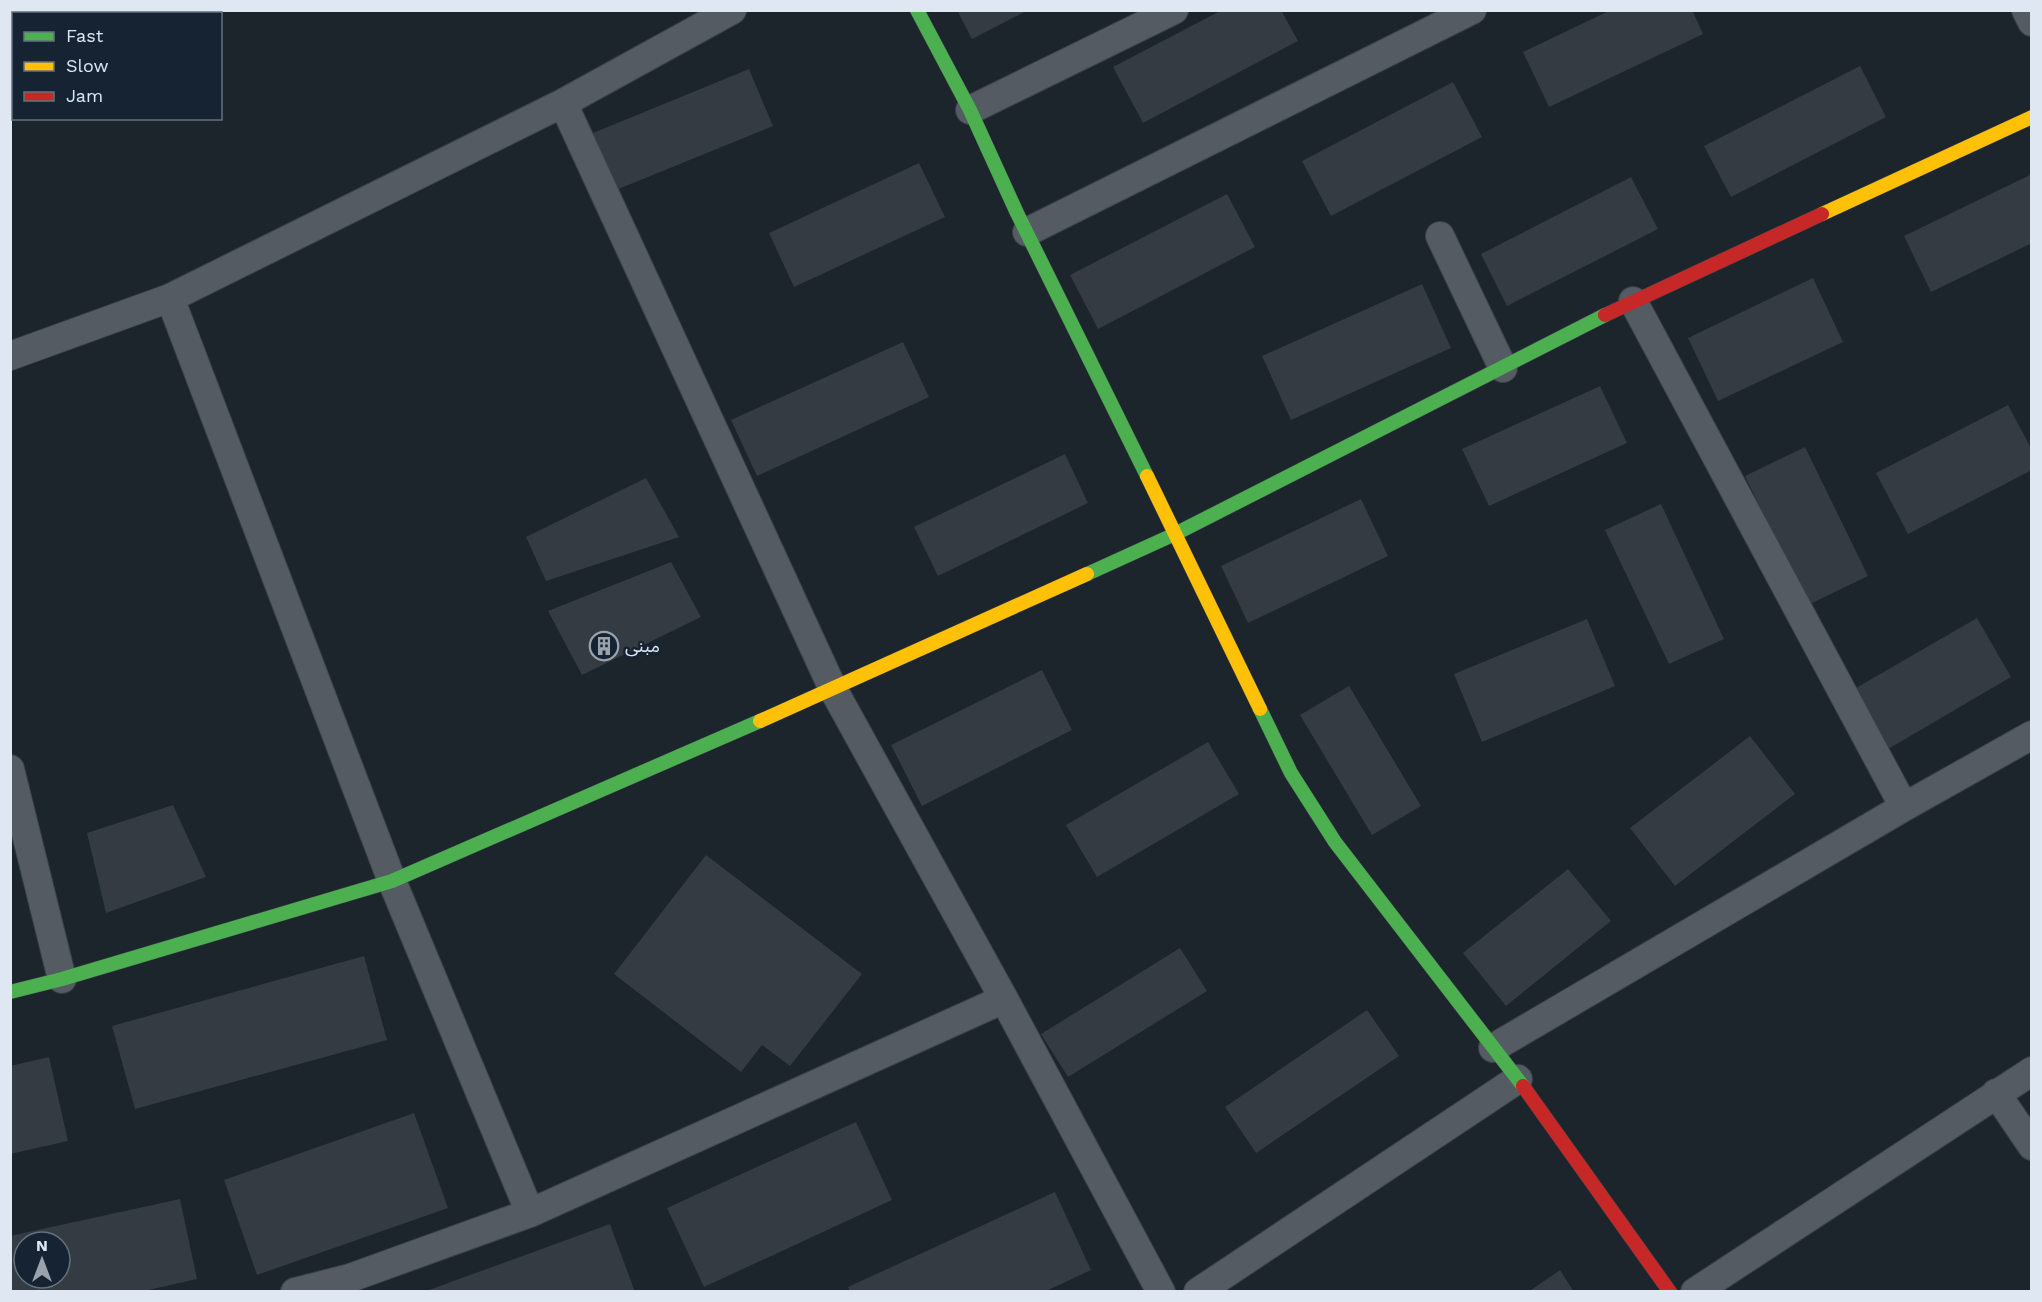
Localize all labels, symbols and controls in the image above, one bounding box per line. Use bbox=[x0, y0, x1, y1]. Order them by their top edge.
legend bbox=[12, 12, 222, 120]
text: Fast bbox=[66, 25, 104, 46]
text: Slow bbox=[66, 55, 109, 76]
text: Jam bbox=[66, 85, 103, 106]
building icon: مبنى bbox=[588, 630, 620, 662]
place label: مبنى bbox=[625, 635, 660, 657]
north arrow bbox=[12, 1230, 72, 1290]
text: N bbox=[36, 1236, 48, 1255]

